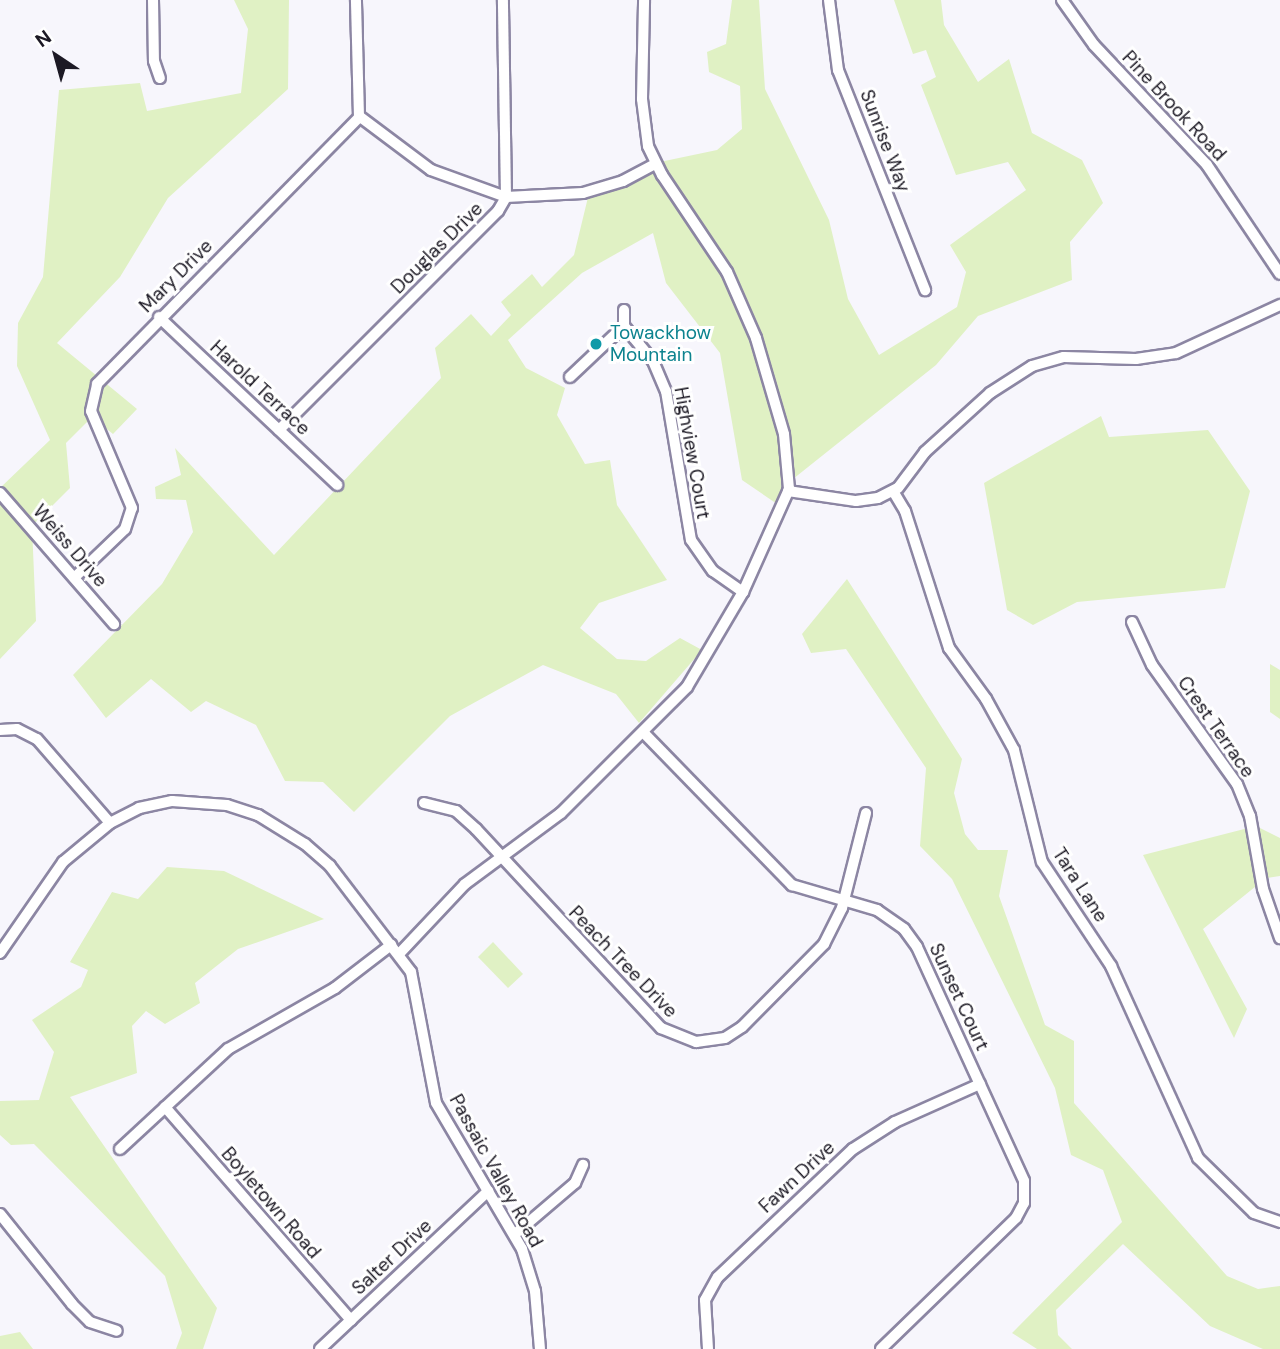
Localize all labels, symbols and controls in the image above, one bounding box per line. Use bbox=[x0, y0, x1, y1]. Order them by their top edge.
north arrow bbox=[21, 21, 91, 91]
text: N bbox=[30, 24, 56, 53]
street label: Pine Brook Road bbox=[1117, 46, 1231, 166]
street label: Sunrise Way bbox=[855, 87, 915, 195]
street label: Douglas Drive bbox=[387, 198, 487, 298]
street label: Mary Drive bbox=[135, 235, 217, 317]
place label: Towackhow Mountain bbox=[610, 322, 711, 366]
street label: Harold Terrace bbox=[205, 336, 315, 440]
marker: Towackhow Mountain bbox=[588, 336, 604, 352]
street label: Highview Court bbox=[669, 385, 715, 521]
street label: Weiss Drive bbox=[28, 500, 112, 592]
street label: Crest Terrace bbox=[1173, 672, 1259, 782]
street label: Tara Lane bbox=[1048, 844, 1112, 926]
street label: Peach Tree Drive bbox=[564, 901, 682, 1023]
street label: Sunset Court bbox=[924, 940, 994, 1054]
street label: Passaic Valley Road bbox=[444, 1090, 548, 1252]
street label: Fawn Drive bbox=[754, 1136, 840, 1218]
street label: Boyletown Road bbox=[216, 1143, 326, 1263]
street label: Salter Drive bbox=[347, 1214, 437, 1300]

